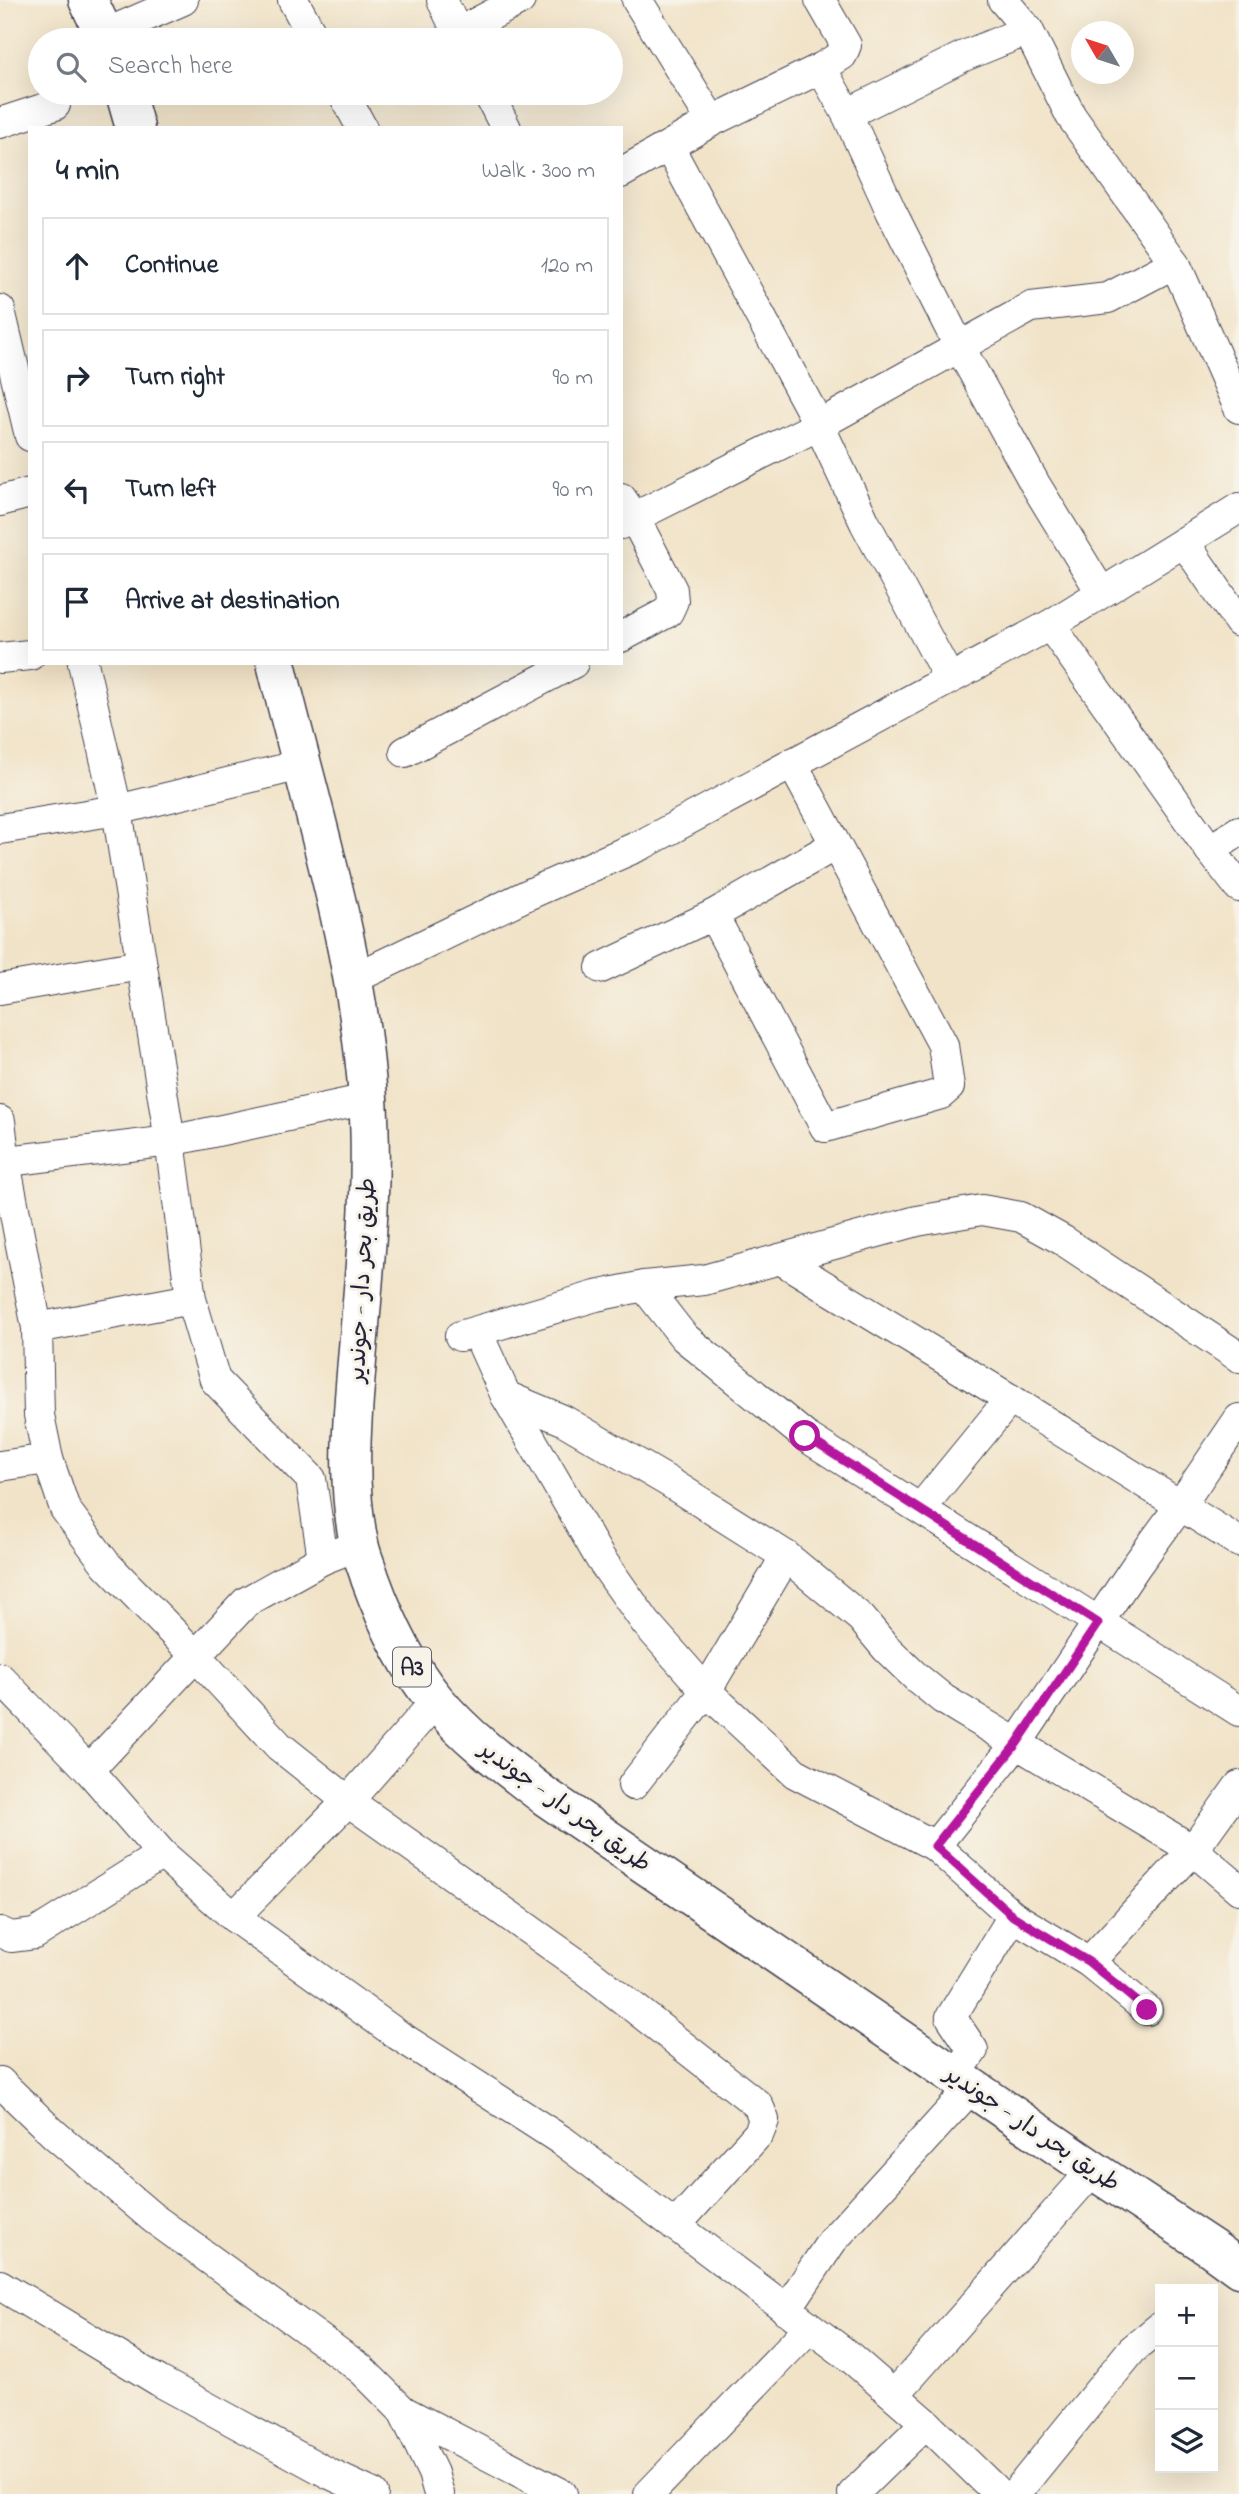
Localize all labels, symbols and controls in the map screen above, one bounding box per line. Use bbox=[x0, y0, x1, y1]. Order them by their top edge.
north arrow bbox=[1071, 21, 1134, 84]
search box bbox=[28, 28, 623, 105]
icon: search bbox=[52, 48, 90, 86]
text: Search here bbox=[108, 48, 233, 86]
text: 4 min bbox=[56, 150, 119, 194]
text: Walk · 300 m bbox=[481, 155, 595, 188]
icon: ahead bbox=[58, 247, 96, 285]
text: Continue bbox=[125, 247, 218, 285]
text: 120 m bbox=[541, 250, 593, 283]
icon: right bbox=[58, 359, 96, 397]
text: Turn right bbox=[125, 359, 225, 397]
text: 90 m bbox=[553, 362, 593, 395]
icon: left bbox=[58, 471, 96, 509]
text: Turn left bbox=[125, 471, 216, 509]
text: 90 m bbox=[553, 474, 593, 507]
icon: arrive bbox=[58, 583, 96, 621]
text: Arrive at destination bbox=[125, 583, 340, 621]
street label: طريق بحر دار - جوندير bbox=[341, 1177, 386, 1385]
route start bbox=[789, 1420, 820, 1451]
road number: A3 bbox=[393, 1648, 431, 1686]
street label: طريق بحر دار - جوندير bbox=[470, 1732, 658, 1882]
route end bbox=[1131, 1994, 1162, 2025]
street label: طريق بحر دار - جوندير bbox=[935, 2057, 1126, 2202]
map controls bbox=[1155, 2284, 1218, 2473]
button: + bbox=[1155, 2284, 1218, 2347]
button: − bbox=[1155, 2347, 1218, 2410]
button: layers bbox=[1155, 2410, 1218, 2473]

